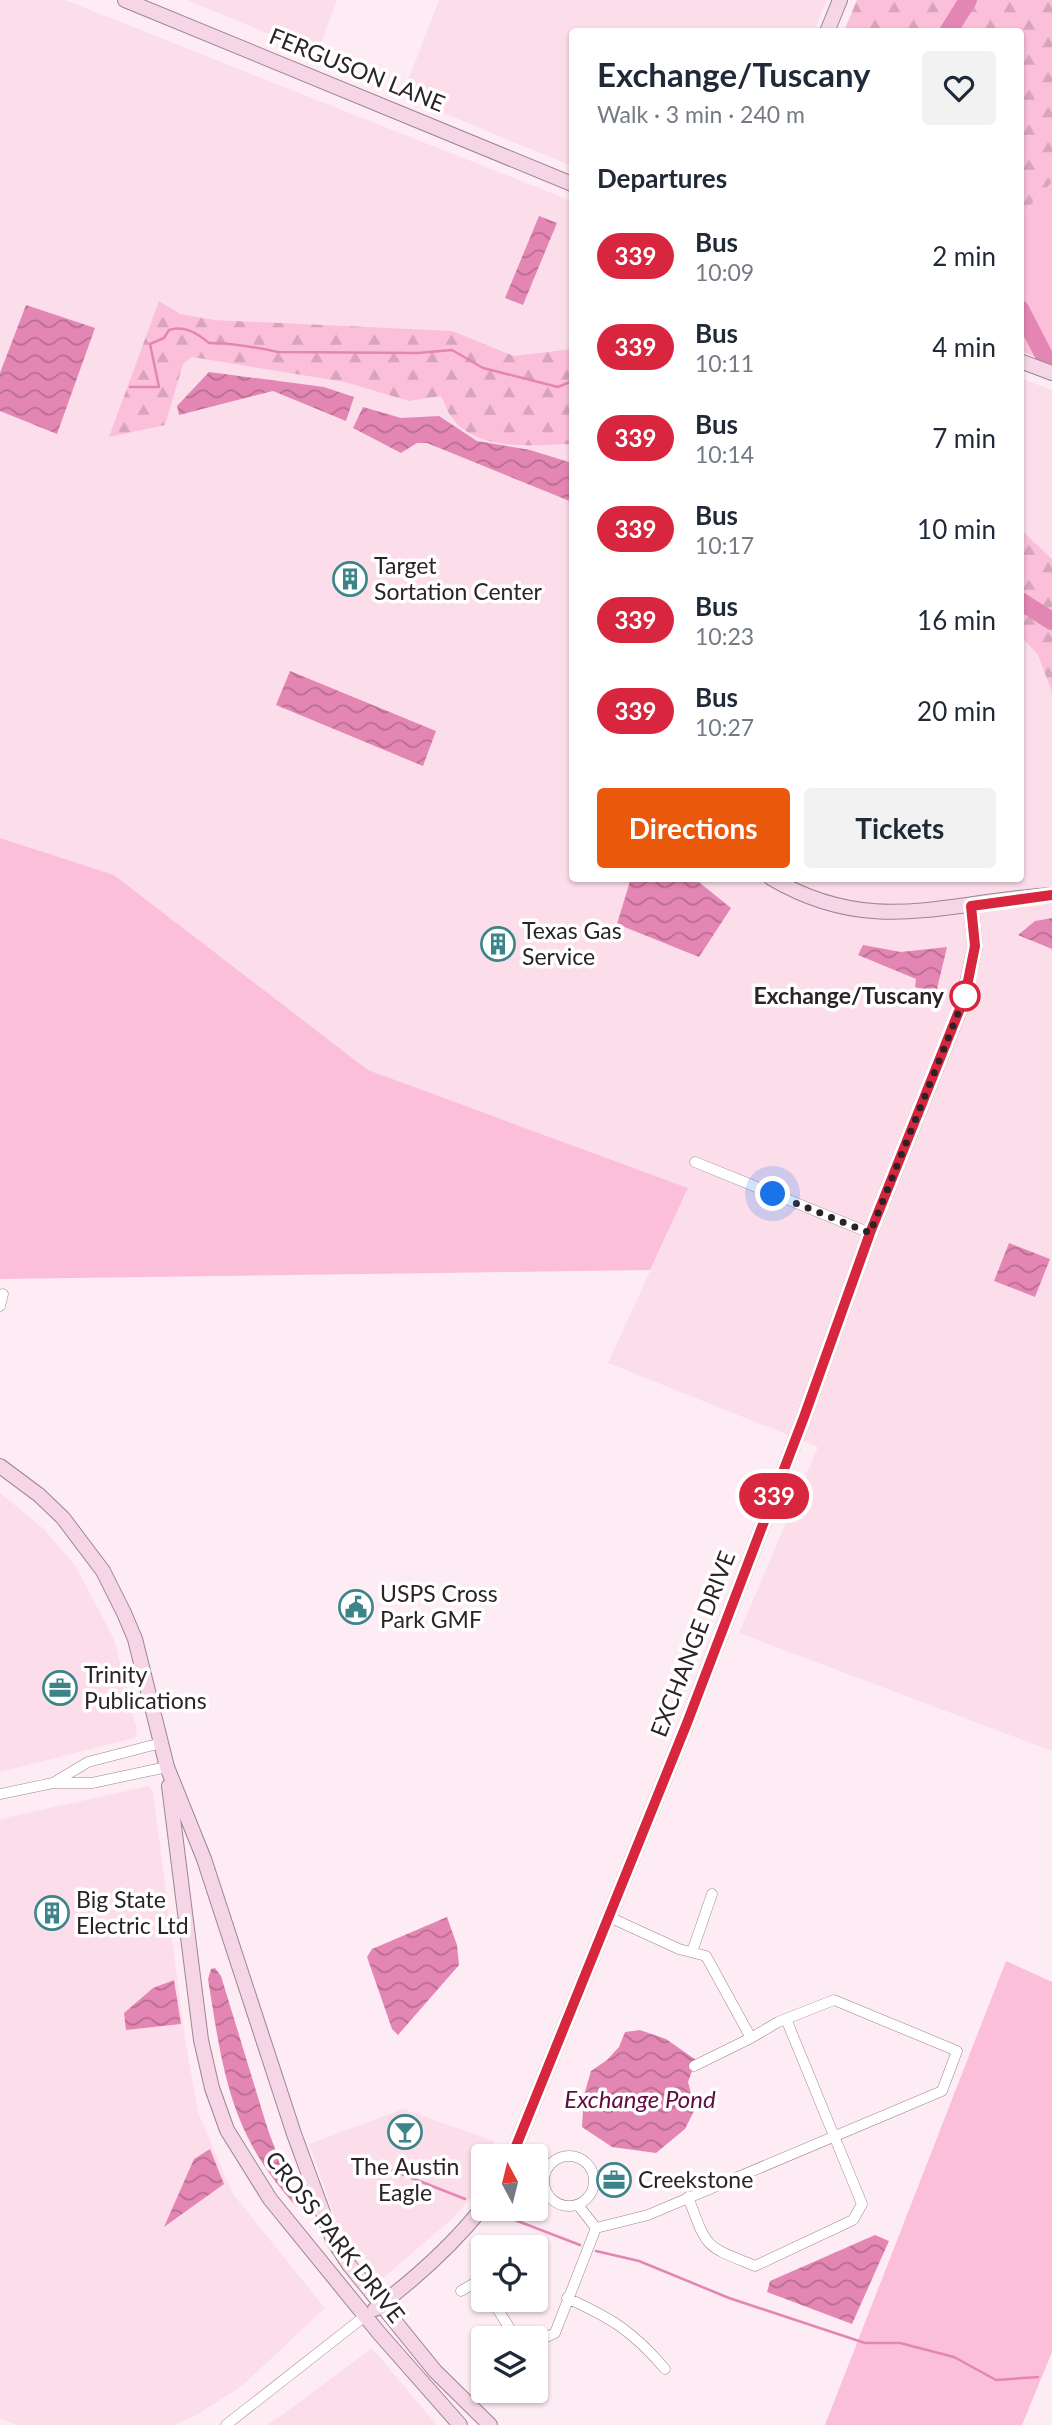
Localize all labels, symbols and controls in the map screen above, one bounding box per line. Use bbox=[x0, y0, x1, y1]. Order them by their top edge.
street label: FERGUSON LANE bbox=[266, 21, 449, 117]
button: heart bbox=[922, 51, 996, 125]
text: Exchange/Tuscany bbox=[597, 54, 871, 94]
text: Walk · 3 min · 240 m bbox=[597, 100, 805, 128]
text: Departures bbox=[597, 162, 727, 194]
text: Bus bbox=[695, 226, 738, 258]
text: 2 min bbox=[932, 240, 996, 272]
text: 339 bbox=[615, 241, 656, 270]
text: 10:09 bbox=[695, 258, 754, 286]
text: Bus bbox=[695, 317, 738, 349]
text: 4 min bbox=[932, 331, 996, 363]
text: 339 bbox=[615, 332, 656, 361]
text: 10:11 bbox=[695, 349, 754, 377]
text: Bus bbox=[695, 408, 738, 440]
text: 7 min bbox=[932, 422, 996, 454]
text: 339 bbox=[615, 423, 656, 452]
text: 10:14 bbox=[695, 440, 754, 468]
text: Bus bbox=[695, 499, 738, 531]
text: 10 min bbox=[917, 513, 996, 545]
text: 339 bbox=[615, 514, 656, 543]
text: 10:17 bbox=[695, 531, 754, 559]
place label: Target Sortation Center bbox=[374, 551, 543, 605]
building icon: Target Sortation Center bbox=[331, 560, 369, 598]
text: Bus bbox=[695, 590, 738, 622]
text: 16 min bbox=[917, 604, 996, 636]
text: 339 bbox=[615, 605, 656, 634]
text: 10:23 bbox=[695, 622, 754, 650]
text: Bus bbox=[695, 681, 738, 713]
text: 20 min bbox=[917, 695, 996, 727]
text: 339 bbox=[615, 696, 656, 725]
text: 10:27 bbox=[695, 713, 754, 741]
button: Directions bbox=[597, 788, 790, 868]
button: Tickets bbox=[804, 788, 996, 868]
place label: Texas Gas Service bbox=[522, 916, 622, 970]
building icon: Texas Gas Service bbox=[479, 925, 517, 963]
place label: Exchange/Tuscany bbox=[753, 981, 945, 1009]
marker: Exchange/Tuscany bbox=[950, 981, 980, 1011]
your location bbox=[755, 1176, 790, 1211]
line badge: 339 bbox=[734, 1473, 814, 1519]
text: 339 bbox=[753, 1481, 795, 1510]
street label: EXCHANGE DRIVE bbox=[644, 1547, 740, 1741]
place label: USPS Cross Park GMF bbox=[380, 1579, 498, 1633]
public building icon: USPS Cross Park GMF bbox=[337, 1588, 375, 1626]
place label: Trinity Publications bbox=[84, 1660, 207, 1714]
office icon: Trinity Publications bbox=[41, 1669, 79, 1707]
place label: Big State Electric Ltd bbox=[76, 1885, 189, 1939]
building icon: Big State Electric Ltd bbox=[33, 1894, 71, 1932]
water label: Exchange Pond bbox=[564, 2084, 716, 2113]
bar icon: The Austin Eagle bbox=[386, 2113, 424, 2151]
north arrow bbox=[471, 2144, 548, 2221]
map controls bbox=[471, 2144, 548, 2403]
street label: CROSS PARK DRIVE bbox=[260, 2145, 411, 2328]
place label: The Austin Eagle bbox=[351, 2152, 459, 2206]
office icon: Creekstone bbox=[595, 2161, 633, 2199]
place label: Creekstone bbox=[638, 2165, 753, 2193]
button: locate bbox=[471, 2235, 548, 2312]
button: layers bbox=[471, 2326, 548, 2403]

